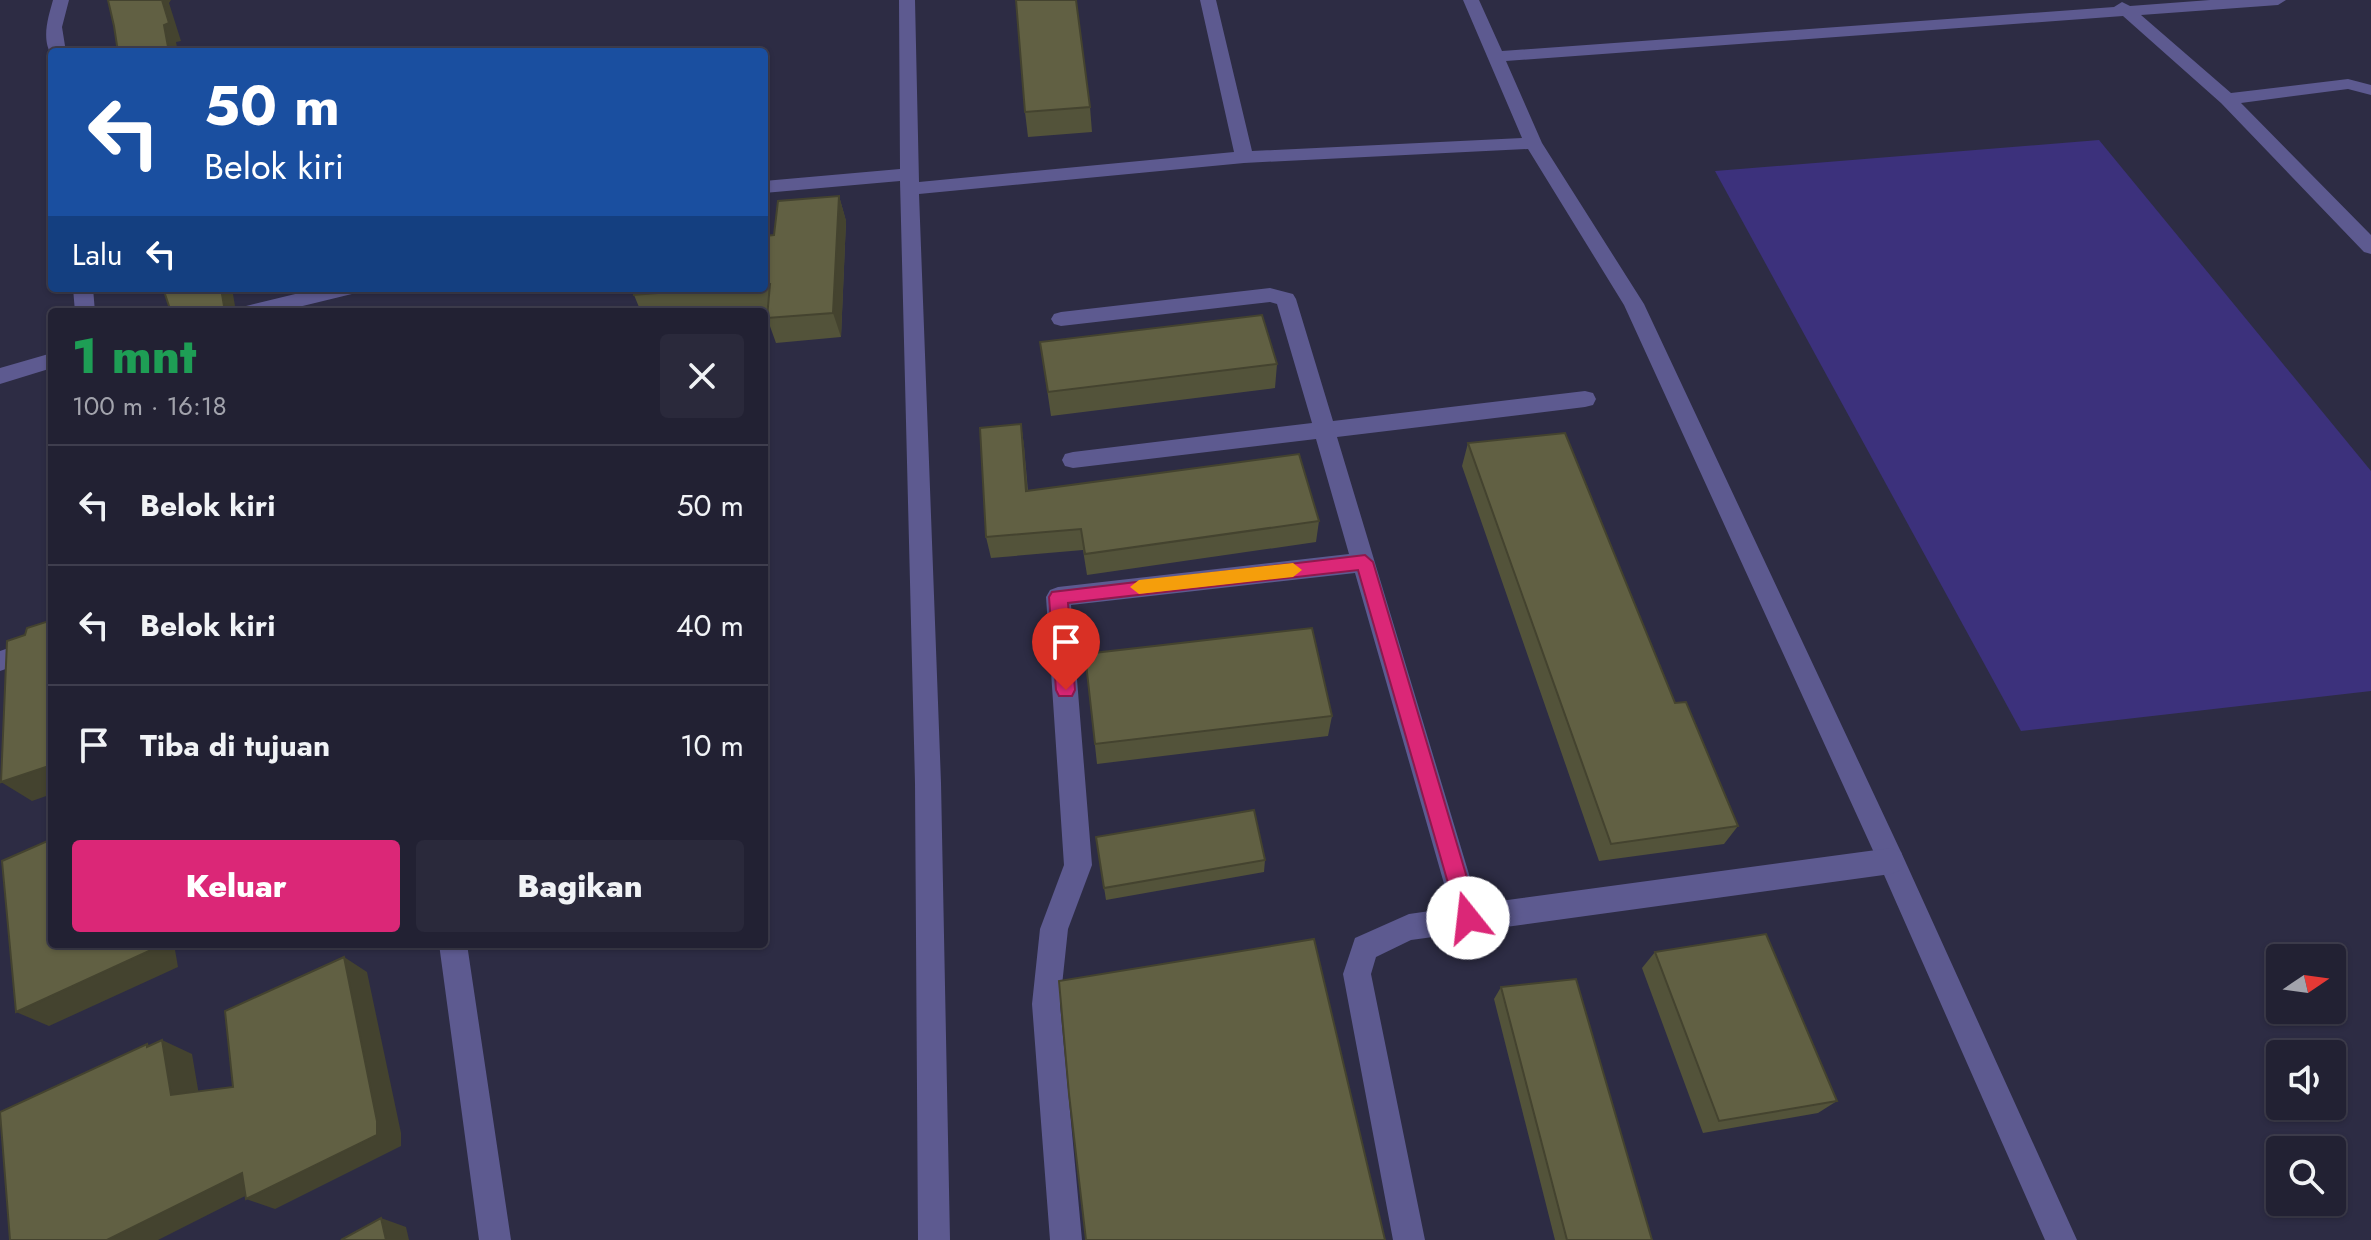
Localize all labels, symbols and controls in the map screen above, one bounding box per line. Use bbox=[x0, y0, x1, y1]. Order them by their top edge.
text: 50 m bbox=[204, 65, 340, 146]
icon: left bbox=[72, 80, 176, 184]
text: Belok kiri bbox=[204, 140, 344, 192]
icon: left bbox=[139, 232, 183, 276]
text: Lalu bbox=[72, 233, 123, 276]
text: 1 mnt bbox=[72, 322, 196, 391]
button: close bbox=[660, 334, 744, 418]
text: 100 m · 16:18 bbox=[72, 387, 227, 425]
icon: left bbox=[72, 483, 116, 527]
text: Belok kiri bbox=[140, 484, 275, 527]
text: 50 m bbox=[677, 484, 744, 527]
icon: left bbox=[72, 603, 116, 647]
text: Belok kiri bbox=[140, 604, 275, 647]
text: 40 m bbox=[676, 604, 744, 647]
pin bbox=[1032, 608, 1100, 690]
icon: arrive bbox=[1044, 620, 1088, 664]
icon: arrive bbox=[72, 723, 116, 767]
text: Tiba di tujuan bbox=[140, 724, 330, 767]
text: 10 m bbox=[680, 724, 744, 767]
button: Keluar bbox=[72, 840, 400, 932]
button: Bagikan bbox=[416, 840, 744, 932]
position arrow bbox=[1426, 876, 1510, 960]
north arrow bbox=[2266, 944, 2346, 1024]
map controls bbox=[2266, 944, 2346, 1216]
button: sound bbox=[2266, 1040, 2346, 1120]
button: search bbox=[2266, 1136, 2346, 1216]

